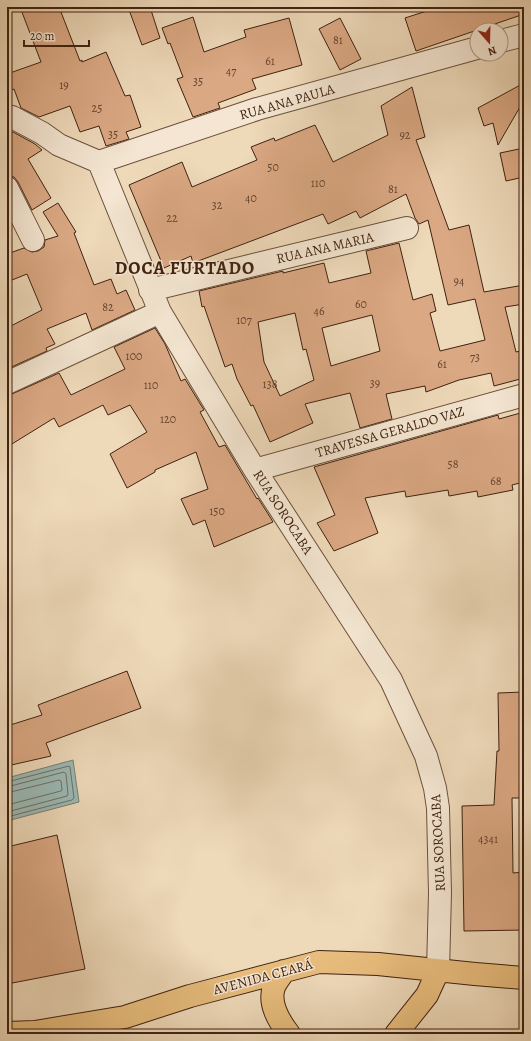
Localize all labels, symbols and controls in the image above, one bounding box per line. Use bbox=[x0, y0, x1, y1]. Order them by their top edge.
scale bar bbox=[24, 22, 89, 48]
north arrow bbox=[469, 22, 509, 62]
text: 20 m bbox=[30, 28, 54, 44]
house number: 81 bbox=[333, 32, 343, 48]
text: N bbox=[486, 43, 499, 59]
house number: 61 bbox=[265, 53, 275, 69]
house number: 47 bbox=[226, 63, 237, 79]
house number: 35 bbox=[193, 73, 203, 89]
house number: 19 bbox=[59, 77, 69, 93]
street label: RUA ANA PAULA bbox=[237, 79, 338, 125]
house number: 25 bbox=[92, 100, 102, 116]
house number: 35 bbox=[108, 126, 118, 142]
house number: 92 bbox=[399, 127, 411, 143]
house number: 50 bbox=[267, 159, 279, 175]
house number: 110 bbox=[311, 175, 325, 191]
house number: 81 bbox=[388, 181, 398, 197]
house number: 40 bbox=[245, 190, 257, 206]
house number: 32 bbox=[212, 197, 223, 213]
house number: 22 bbox=[166, 210, 178, 226]
street label: RUA ANA MARIA bbox=[274, 227, 376, 268]
district label: DOCA FURTADO bbox=[115, 256, 255, 280]
house number: 94 bbox=[454, 273, 465, 289]
house number: 60 bbox=[355, 296, 367, 312]
house number: 82 bbox=[102, 299, 114, 315]
house number: 46 bbox=[314, 303, 325, 319]
house number: 107 bbox=[236, 312, 253, 328]
house number: 100 bbox=[126, 348, 142, 364]
house number: 73 bbox=[470, 349, 480, 365]
house number: 61 bbox=[437, 356, 447, 372]
house number: 39 bbox=[370, 375, 380, 391]
house number: 138 bbox=[263, 376, 278, 392]
house number: 110 bbox=[144, 377, 158, 393]
street label: TRAVESSA GERALDO VAZ bbox=[313, 402, 467, 462]
house number: 120 bbox=[160, 411, 176, 427]
house number: 58 bbox=[448, 456, 459, 472]
street label: RUA SOROCABA bbox=[249, 466, 318, 559]
house number: 68 bbox=[490, 473, 502, 489]
house number: 150 bbox=[209, 503, 225, 519]
street label: RUA SOROCABA bbox=[426, 793, 450, 892]
house number: 4341 bbox=[478, 831, 498, 847]
street label: AVENIDA CEARÁ bbox=[210, 954, 316, 1000]

